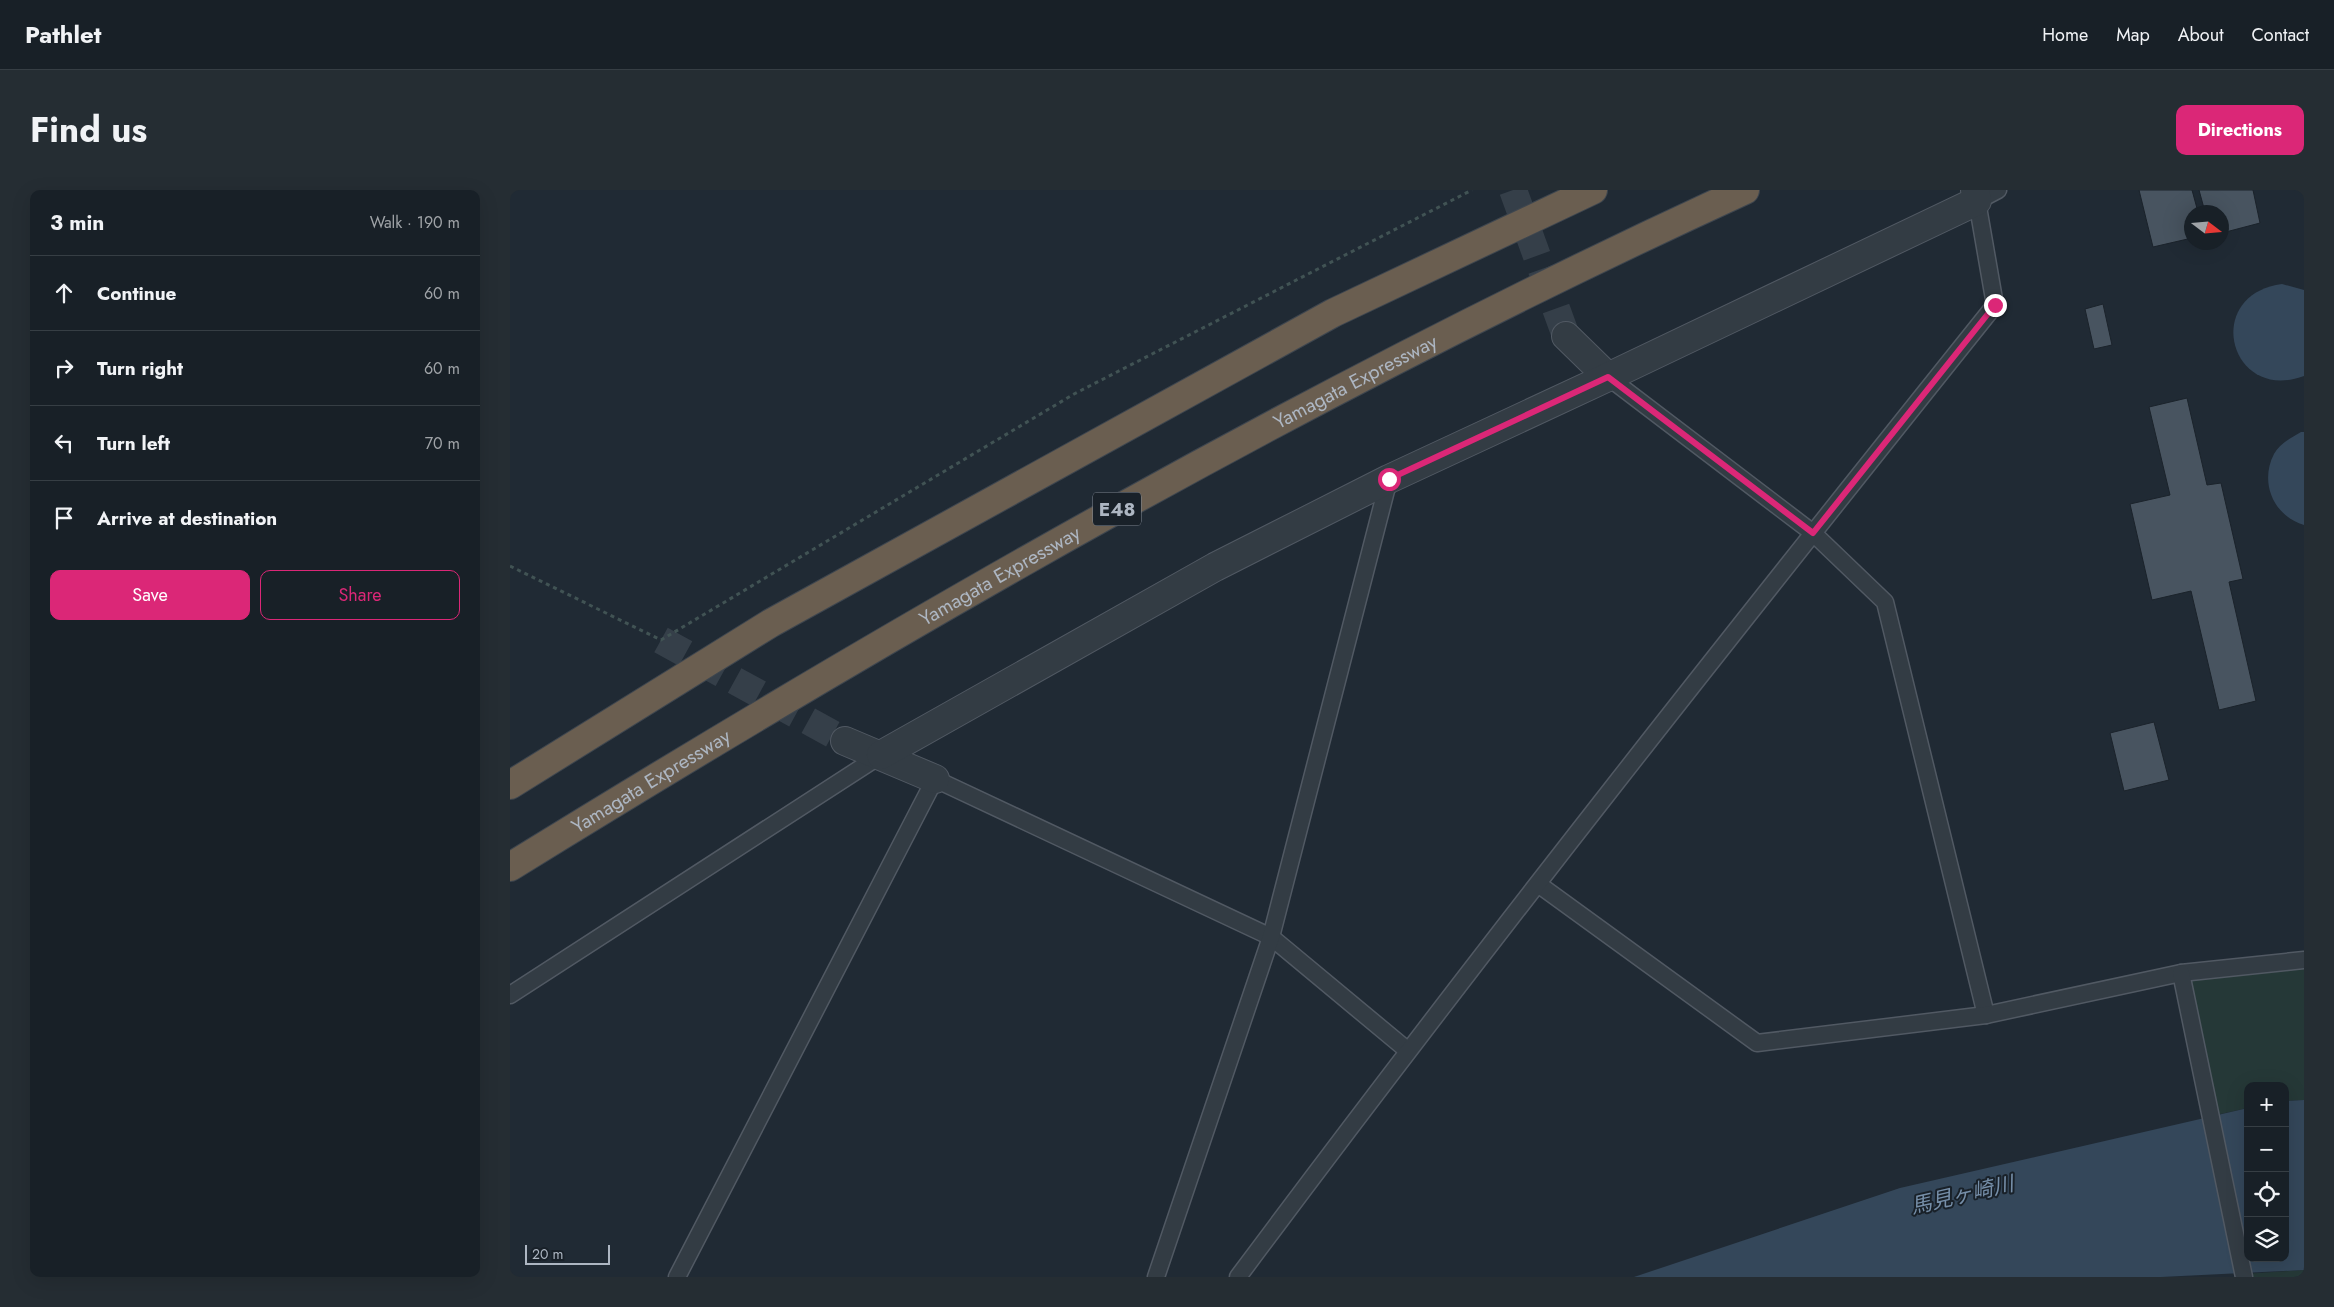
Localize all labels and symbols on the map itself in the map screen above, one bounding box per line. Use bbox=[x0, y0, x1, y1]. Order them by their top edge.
north arrow bbox=[2184, 205, 2229, 250]
route end bbox=[1984, 294, 2007, 317]
street label: Yamagata Expressway bbox=[1268, 327, 1443, 437]
route start bbox=[1378, 468, 1401, 491]
road number: E48 bbox=[1093, 492, 1141, 526]
street label: Yamagata Expressway bbox=[914, 518, 1086, 633]
street label: Yamagata Expressway bbox=[566, 722, 736, 841]
water label: 馬見ヶ崎川 bbox=[1907, 1168, 2018, 1221]
scale bar bbox=[525, 1242, 610, 1265]

